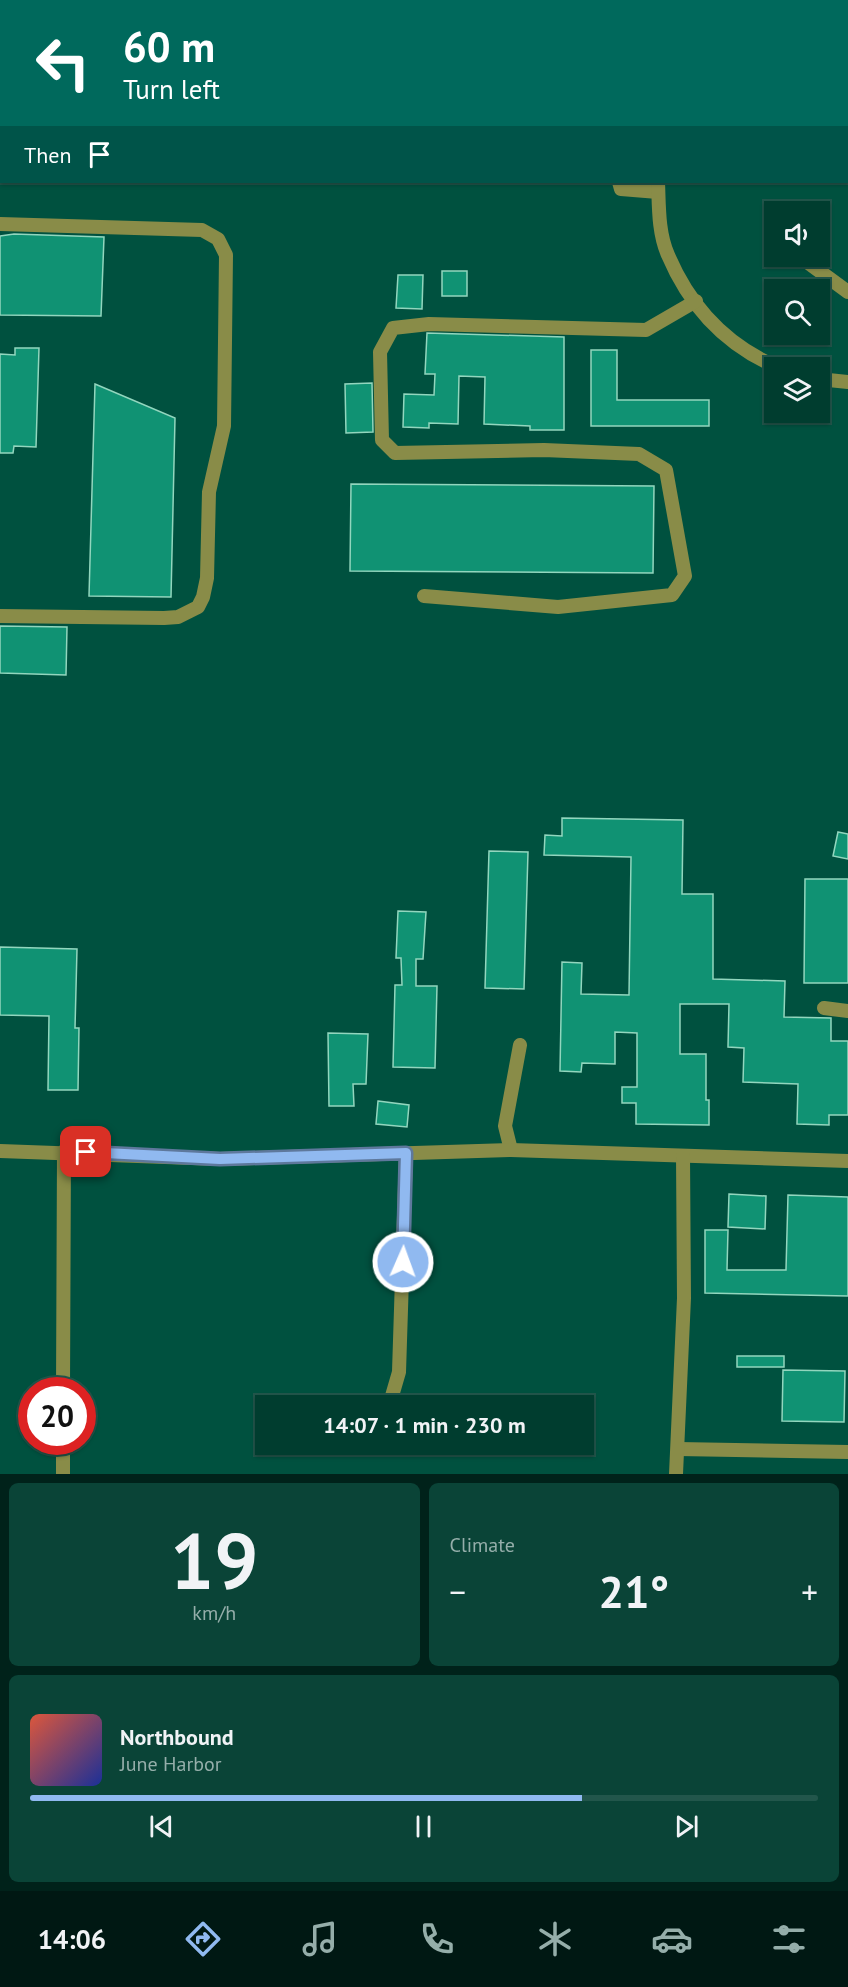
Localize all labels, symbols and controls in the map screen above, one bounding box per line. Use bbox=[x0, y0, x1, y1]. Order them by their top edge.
text: 60 m bbox=[123, 19, 215, 74]
icon: left bbox=[24, 24, 102, 102]
text: Turn left bbox=[123, 72, 220, 106]
icon: arrive bbox=[83, 138, 116, 171]
text: Then bbox=[24, 141, 71, 169]
map controls bbox=[764, 201, 830, 423]
button: sound bbox=[764, 201, 830, 267]
button: search bbox=[764, 279, 830, 345]
button: layers bbox=[764, 357, 830, 423]
pin bbox=[60, 1126, 111, 1177]
icon: arrive bbox=[69, 1135, 102, 1168]
position arrow bbox=[371, 1230, 435, 1294]
speed limit sign: 20 bbox=[18, 1377, 96, 1455]
text: 14:07 · 1 min · 230 m bbox=[323, 1411, 526, 1439]
text: 19 bbox=[170, 1510, 258, 1611]
text: Climate bbox=[450, 1532, 515, 1558]
text: 21° bbox=[598, 1562, 669, 1620]
text: − bbox=[450, 1570, 466, 1613]
text: + bbox=[801, 1570, 818, 1613]
text: km/h bbox=[192, 1600, 236, 1626]
text: Northbound bbox=[120, 1723, 234, 1751]
text: June Harbor bbox=[120, 1751, 222, 1777]
icon: previous bbox=[145, 1810, 178, 1843]
icon: pause bbox=[407, 1810, 440, 1843]
icon: next bbox=[670, 1810, 703, 1843]
icon: directions bbox=[182, 1918, 224, 1960]
icon: music bbox=[299, 1918, 341, 1960]
icon: phone bbox=[416, 1918, 458, 1960]
icon: climate bbox=[534, 1918, 576, 1960]
icon: car bbox=[651, 1918, 693, 1960]
icon: filters bbox=[768, 1918, 810, 1960]
text: 14:06 bbox=[38, 1922, 106, 1956]

